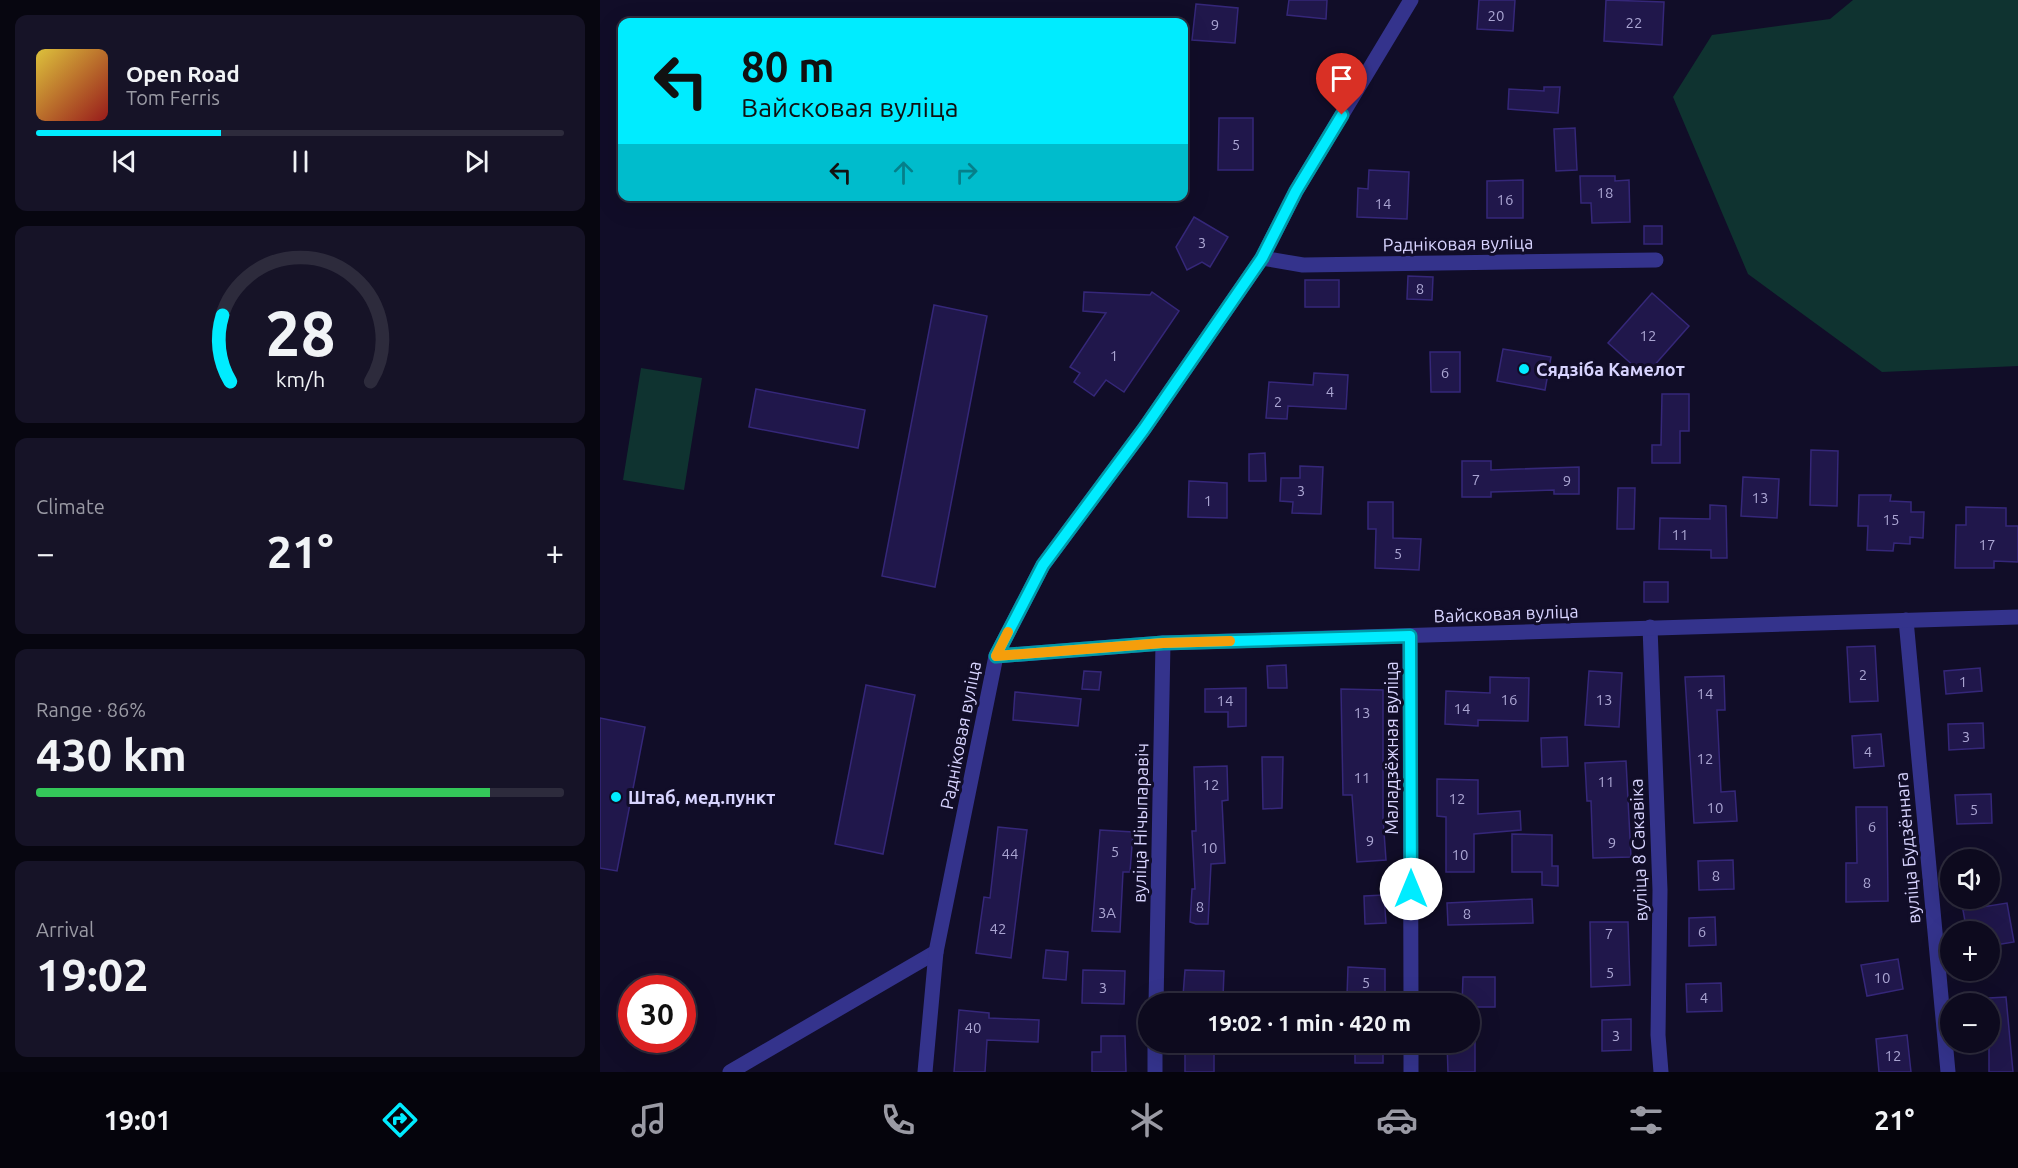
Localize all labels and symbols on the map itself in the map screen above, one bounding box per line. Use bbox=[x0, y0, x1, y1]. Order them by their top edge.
house number: 20 bbox=[1488, 7, 1504, 24]
house number: 22 bbox=[1626, 14, 1642, 31]
house number: 9 bbox=[1211, 16, 1219, 33]
pin bbox=[1316, 53, 1367, 115]
house number: 5 bbox=[1232, 136, 1240, 153]
house number: 18 bbox=[1597, 184, 1613, 201]
house number: 16 bbox=[1497, 191, 1513, 208]
house number: 14 bbox=[1375, 195, 1391, 212]
street label: Радніковая вуліца bbox=[1383, 232, 1533, 254]
house number: 3 bbox=[1198, 234, 1206, 251]
house number: 8 bbox=[1416, 280, 1424, 297]
house number: 12 bbox=[1640, 327, 1656, 344]
house number: 1 bbox=[1110, 347, 1118, 364]
place label: Сядзіба Камелот bbox=[1536, 359, 1685, 379]
marker: Сядзіба Камелот bbox=[1517, 362, 1531, 376]
house number: 6 bbox=[1441, 364, 1449, 381]
house number: 4 bbox=[1326, 383, 1334, 400]
house number: 2 bbox=[1274, 393, 1282, 410]
house number: 7 bbox=[1472, 471, 1480, 488]
house number: 9 bbox=[1563, 472, 1571, 489]
house number: 3 bbox=[1297, 482, 1305, 499]
house number: 13 bbox=[1752, 489, 1768, 506]
house number: 1 bbox=[1204, 492, 1212, 509]
house number: 15 bbox=[1883, 511, 1899, 528]
house number: 11 bbox=[1672, 526, 1688, 543]
house number: 17 bbox=[1979, 536, 1995, 553]
house number: 5 bbox=[1394, 545, 1402, 562]
street label: Вайсковая вуліца bbox=[1433, 600, 1579, 626]
street label: Радніковая вуліца bbox=[936, 659, 984, 811]
street label: Маладзёжная вуліца bbox=[1381, 661, 1401, 835]
house number: 2 bbox=[1859, 666, 1867, 683]
house number: 1 bbox=[1959, 673, 1967, 690]
house number: 14 bbox=[1697, 685, 1713, 702]
house number: 16 bbox=[1501, 691, 1517, 708]
house number: 13 bbox=[1596, 691, 1612, 708]
house number: 14 bbox=[1217, 692, 1233, 709]
house number: 14 bbox=[1454, 700, 1470, 717]
house number: 13 bbox=[1354, 704, 1370, 721]
house number: 3 bbox=[1962, 728, 1970, 745]
street label: вуліца Нічыпаравіч bbox=[1129, 743, 1151, 903]
house number: 4 bbox=[1864, 743, 1872, 760]
house number: 12 bbox=[1697, 750, 1713, 767]
house number: 11 bbox=[1354, 769, 1370, 786]
street label: вуліца Будзённага bbox=[1890, 771, 1924, 925]
house number: 11 bbox=[1598, 773, 1614, 790]
house number: 12 bbox=[1203, 776, 1219, 793]
street label: вуліца 8 Сакавіка bbox=[1626, 778, 1650, 922]
place label: Штаб, мeд.пункт bbox=[628, 787, 775, 807]
marker: Штаб, мeд.пункт bbox=[609, 790, 623, 804]
house number: 12 bbox=[1449, 790, 1465, 807]
house number: 10 bbox=[1707, 799, 1723, 816]
house number: 5 bbox=[1970, 801, 1978, 818]
house number: 6 bbox=[1868, 818, 1876, 835]
house number: 9 bbox=[1366, 832, 1374, 849]
house number: 9 bbox=[1608, 834, 1616, 851]
house number: 10 bbox=[1201, 839, 1217, 856]
house number: 5 bbox=[1111, 843, 1119, 860]
house number: 44 bbox=[1002, 845, 1018, 862]
house number: 10 bbox=[1452, 846, 1468, 863]
position arrow bbox=[1379, 857, 1443, 921]
house number: 8 bbox=[1712, 867, 1720, 884]
house number: 8 bbox=[1863, 874, 1871, 891]
house number: 8 bbox=[1196, 898, 1204, 915]
house number: 3А bbox=[1098, 904, 1116, 921]
house number: 8 bbox=[1463, 905, 1471, 922]
house number: 42 bbox=[990, 920, 1006, 937]
house number: 6 bbox=[1698, 923, 1706, 940]
house number: 7 bbox=[1605, 925, 1613, 942]
house number: 5 bbox=[1606, 964, 1614, 981]
house number: 10 bbox=[1874, 969, 1890, 986]
house number: 5 bbox=[1362, 974, 1370, 991]
speed limit sign: 30 bbox=[618, 975, 696, 1053]
house number: 3 bbox=[1099, 979, 1107, 996]
house number: 4 bbox=[1700, 989, 1708, 1006]
house number: 40 bbox=[965, 1019, 981, 1036]
house number: 3 bbox=[1612, 1027, 1620, 1044]
house number: 12 bbox=[1885, 1047, 1901, 1064]

